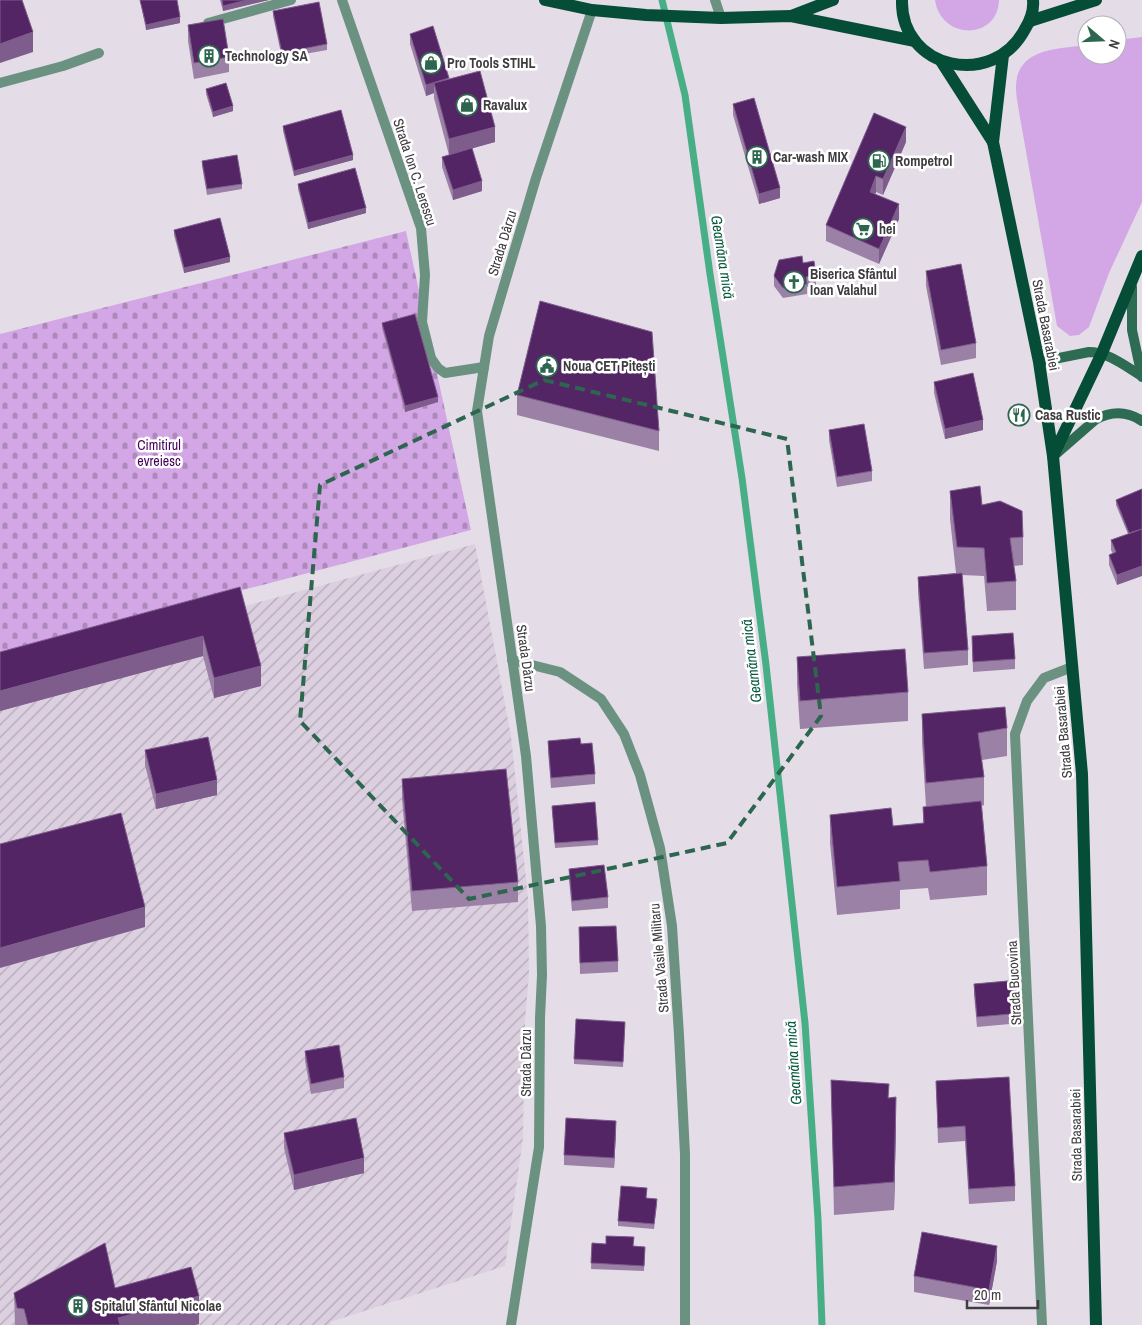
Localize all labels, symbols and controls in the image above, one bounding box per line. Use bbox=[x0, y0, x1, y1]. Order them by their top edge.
north arrow bbox=[1077, 15, 1127, 65]
text: N bbox=[1104, 37, 1124, 51]
building icon: Technology SA bbox=[197, 44, 221, 68]
place label: Technology SA bbox=[225, 47, 308, 65]
shop icon: Pro Tools STIHL bbox=[419, 51, 443, 75]
place label: Pro Tools STIHL bbox=[447, 54, 535, 72]
shop icon: Ravalux bbox=[455, 93, 479, 117]
place label: Ravalux bbox=[483, 96, 528, 114]
street label: Strada Ion C. Lerescu bbox=[389, 116, 441, 228]
building icon: Car-wash MIX bbox=[745, 145, 769, 169]
place label: Car-wash MIX bbox=[773, 148, 849, 166]
fuel station icon: Rompetrol bbox=[867, 149, 891, 173]
place label: Rompetrol bbox=[895, 152, 952, 170]
street label: Strada Dârzu bbox=[484, 208, 520, 278]
water label: Geamăna mică bbox=[706, 214, 740, 300]
supermarket icon: hei bbox=[851, 217, 875, 241]
place label: hei bbox=[879, 220, 896, 238]
place label: Biserica Sfântul Ioan Valahul bbox=[810, 265, 897, 299]
church icon: Biserica Sfântul Ioan Valahul bbox=[782, 270, 806, 294]
street label: Strada Basarabiei bbox=[1028, 278, 1064, 372]
public building icon: Noua CET Pitești bbox=[535, 354, 559, 378]
place label: Noua CET Pitești bbox=[563, 357, 656, 376]
restaurant icon: Casa Rustic bbox=[1007, 403, 1031, 427]
place label: Casa Rustic bbox=[1035, 406, 1101, 424]
park label: Cimitirul evreiesc bbox=[137, 436, 181, 470]
water label: Geamăna mică bbox=[735, 618, 767, 704]
street label: Strada Dârzu bbox=[512, 623, 540, 693]
street label: Strada Basarabiei bbox=[1050, 685, 1076, 779]
street label: Strada Vasile Militaru bbox=[645, 903, 673, 1013]
street label: Strada Bucovina bbox=[1003, 940, 1025, 1026]
water label: Geamăna mică bbox=[780, 1020, 806, 1106]
street label: Strada Dârzu bbox=[517, 1029, 535, 1097]
street label: Strada Basarabiei bbox=[1066, 1089, 1086, 1181]
scale bar bbox=[967, 1278, 1038, 1310]
text: 20 m bbox=[974, 1284, 1001, 1305]
building icon: Spitalul Sfântul Nicolae bbox=[66, 1294, 90, 1318]
place label: Spitalul Sfântul Nicolae bbox=[94, 1297, 222, 1315]

